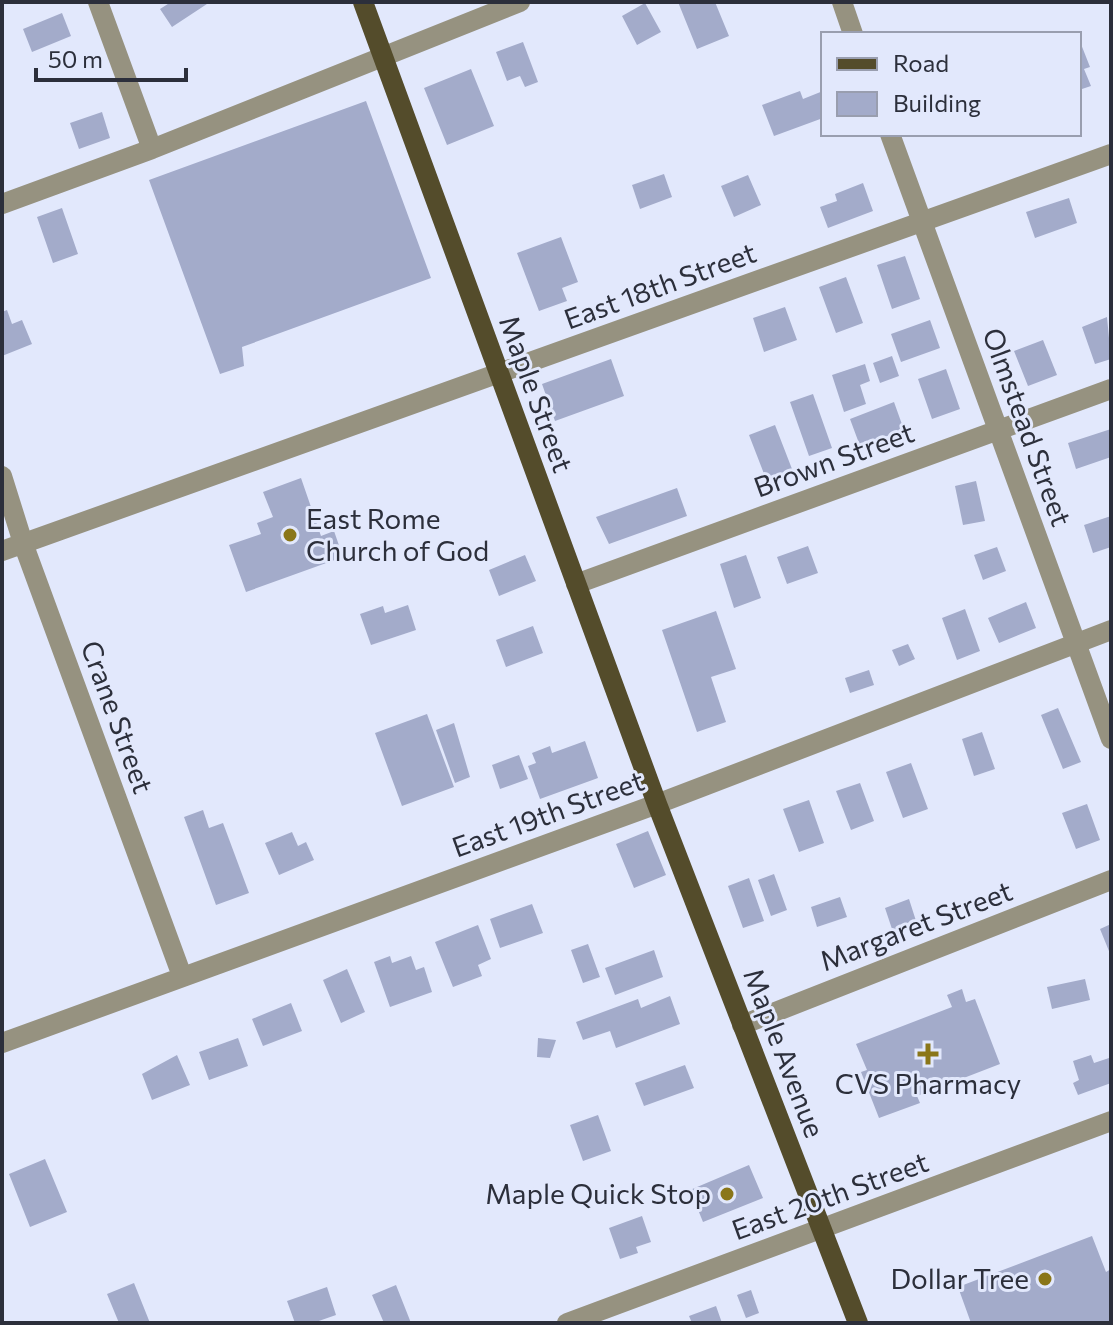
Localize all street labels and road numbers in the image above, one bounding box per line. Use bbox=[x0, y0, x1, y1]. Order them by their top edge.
street label: East 18th Street bbox=[559, 235, 760, 336]
street label: Maple Street bbox=[493, 311, 581, 477]
street label: Olmstead Street bbox=[976, 323, 1080, 530]
street label: Brown Street bbox=[749, 414, 918, 504]
street label: Crane Street bbox=[75, 636, 161, 798]
street label: East 19th Street bbox=[447, 763, 648, 864]
street label: Margaret Street bbox=[815, 873, 1017, 977]
street label: Maple Avenue bbox=[737, 963, 833, 1142]
street label: East 20th Street bbox=[727, 1144, 933, 1246]

